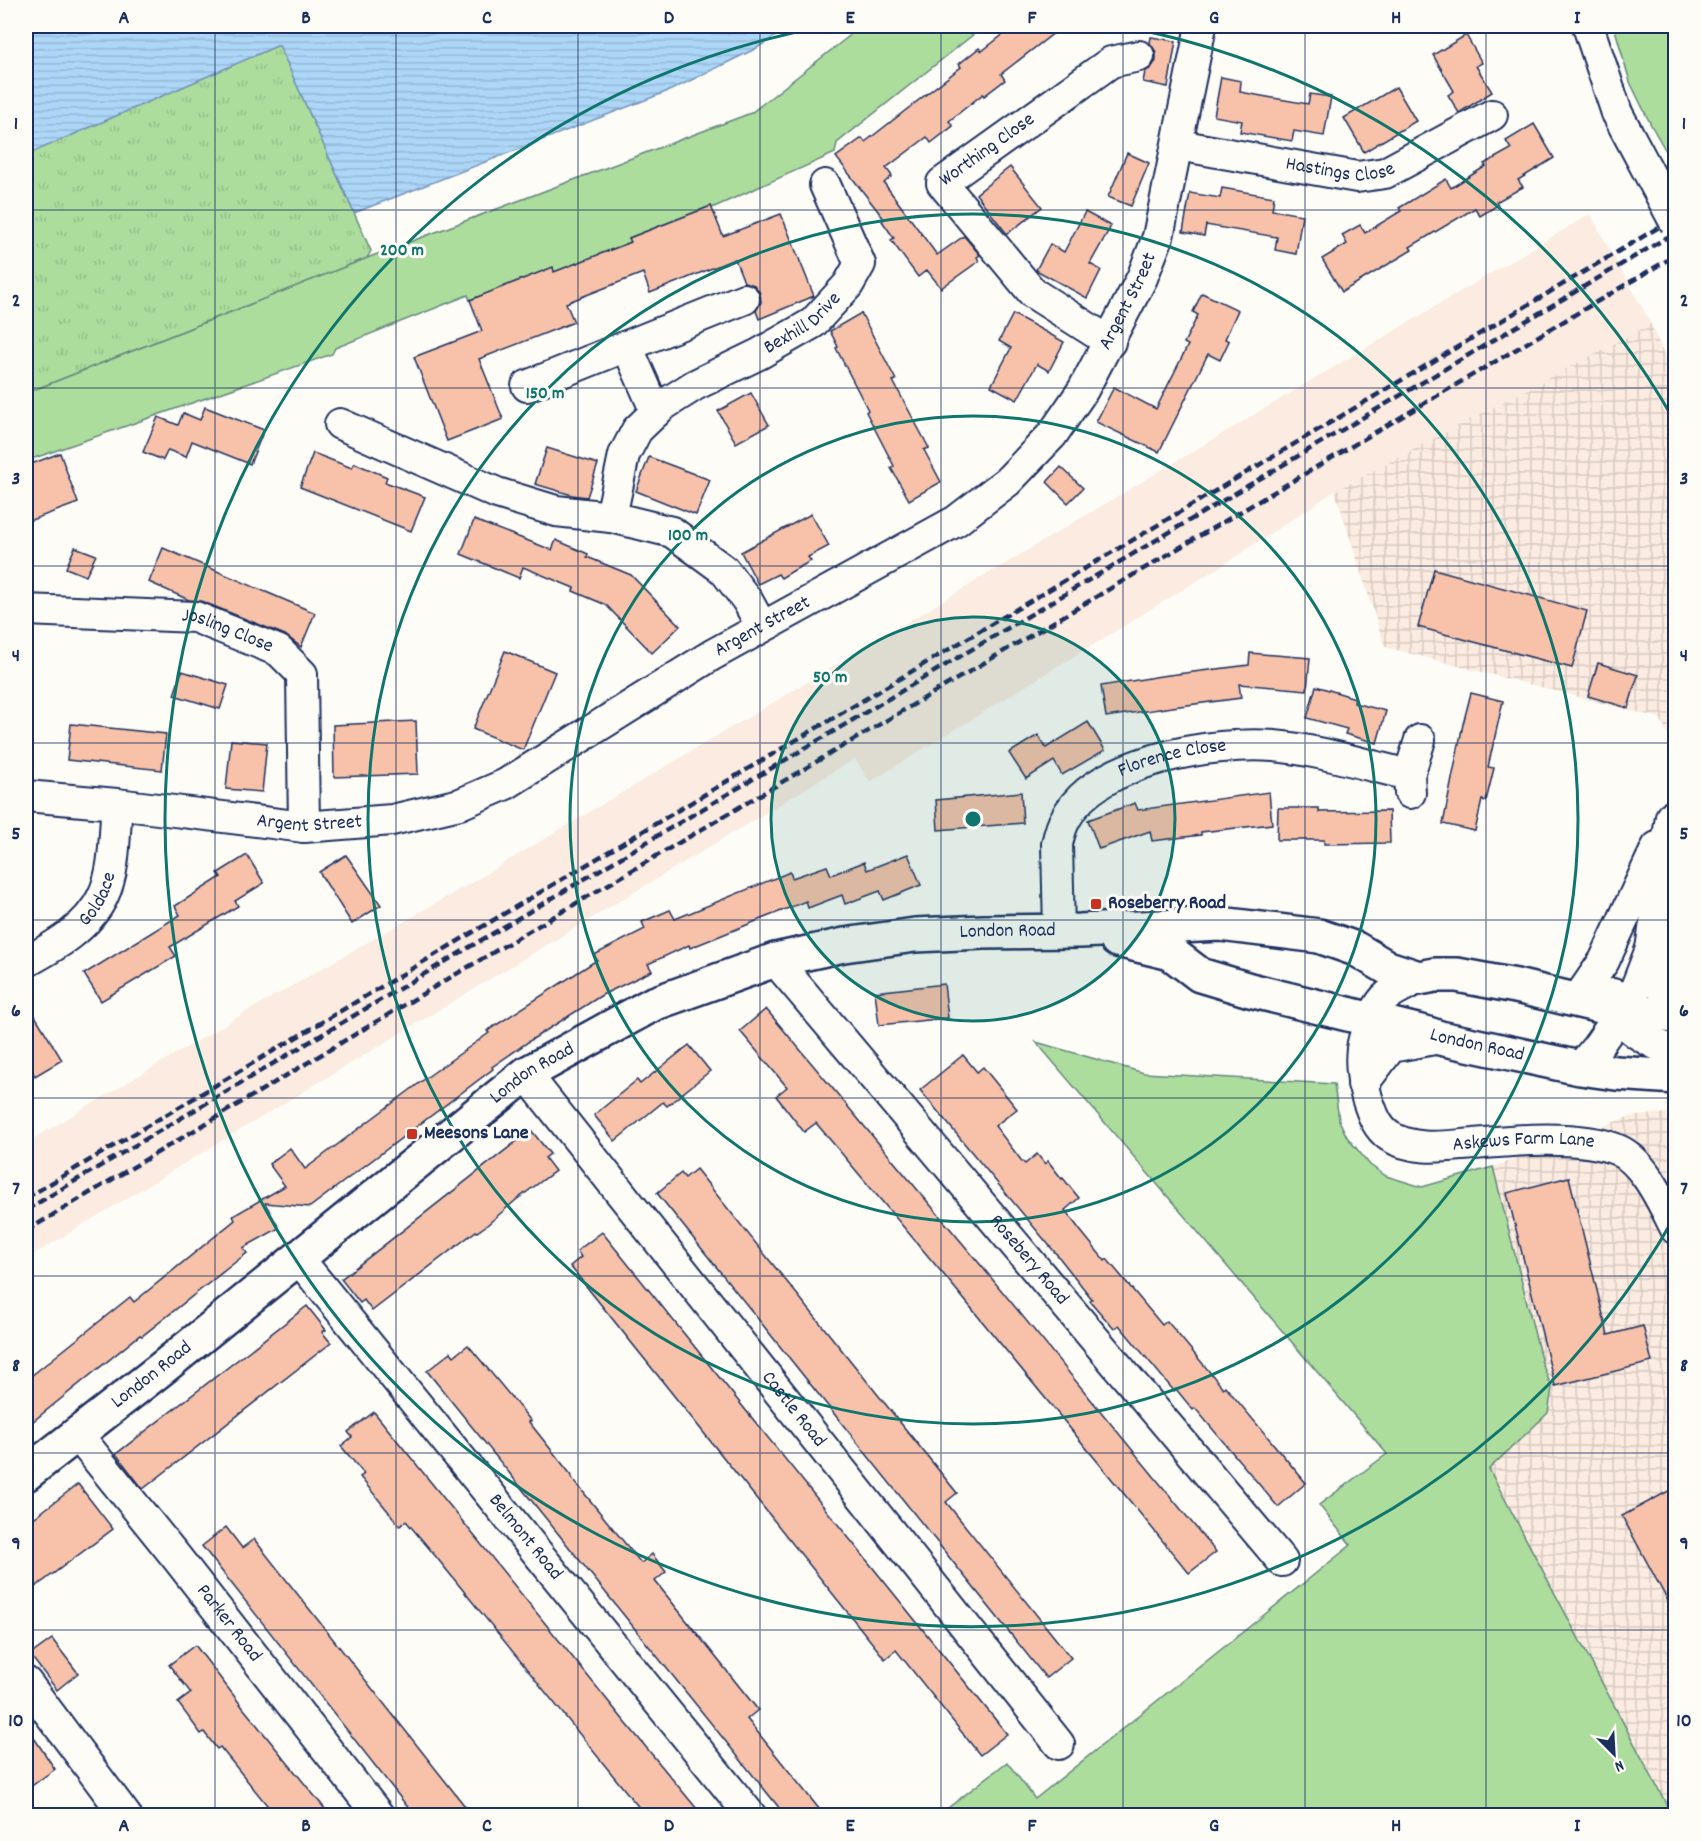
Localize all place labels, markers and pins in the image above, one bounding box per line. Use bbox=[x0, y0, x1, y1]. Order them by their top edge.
centre of rings bbox=[963, 809, 983, 829]
place label: Roseberry Road bbox=[1108, 890, 1226, 918]
marker: Roseberry Road bbox=[1089, 897, 1103, 911]
place label: Meesons Lane bbox=[424, 1120, 529, 1148]
marker: Meesons Lane bbox=[405, 1127, 419, 1141]

